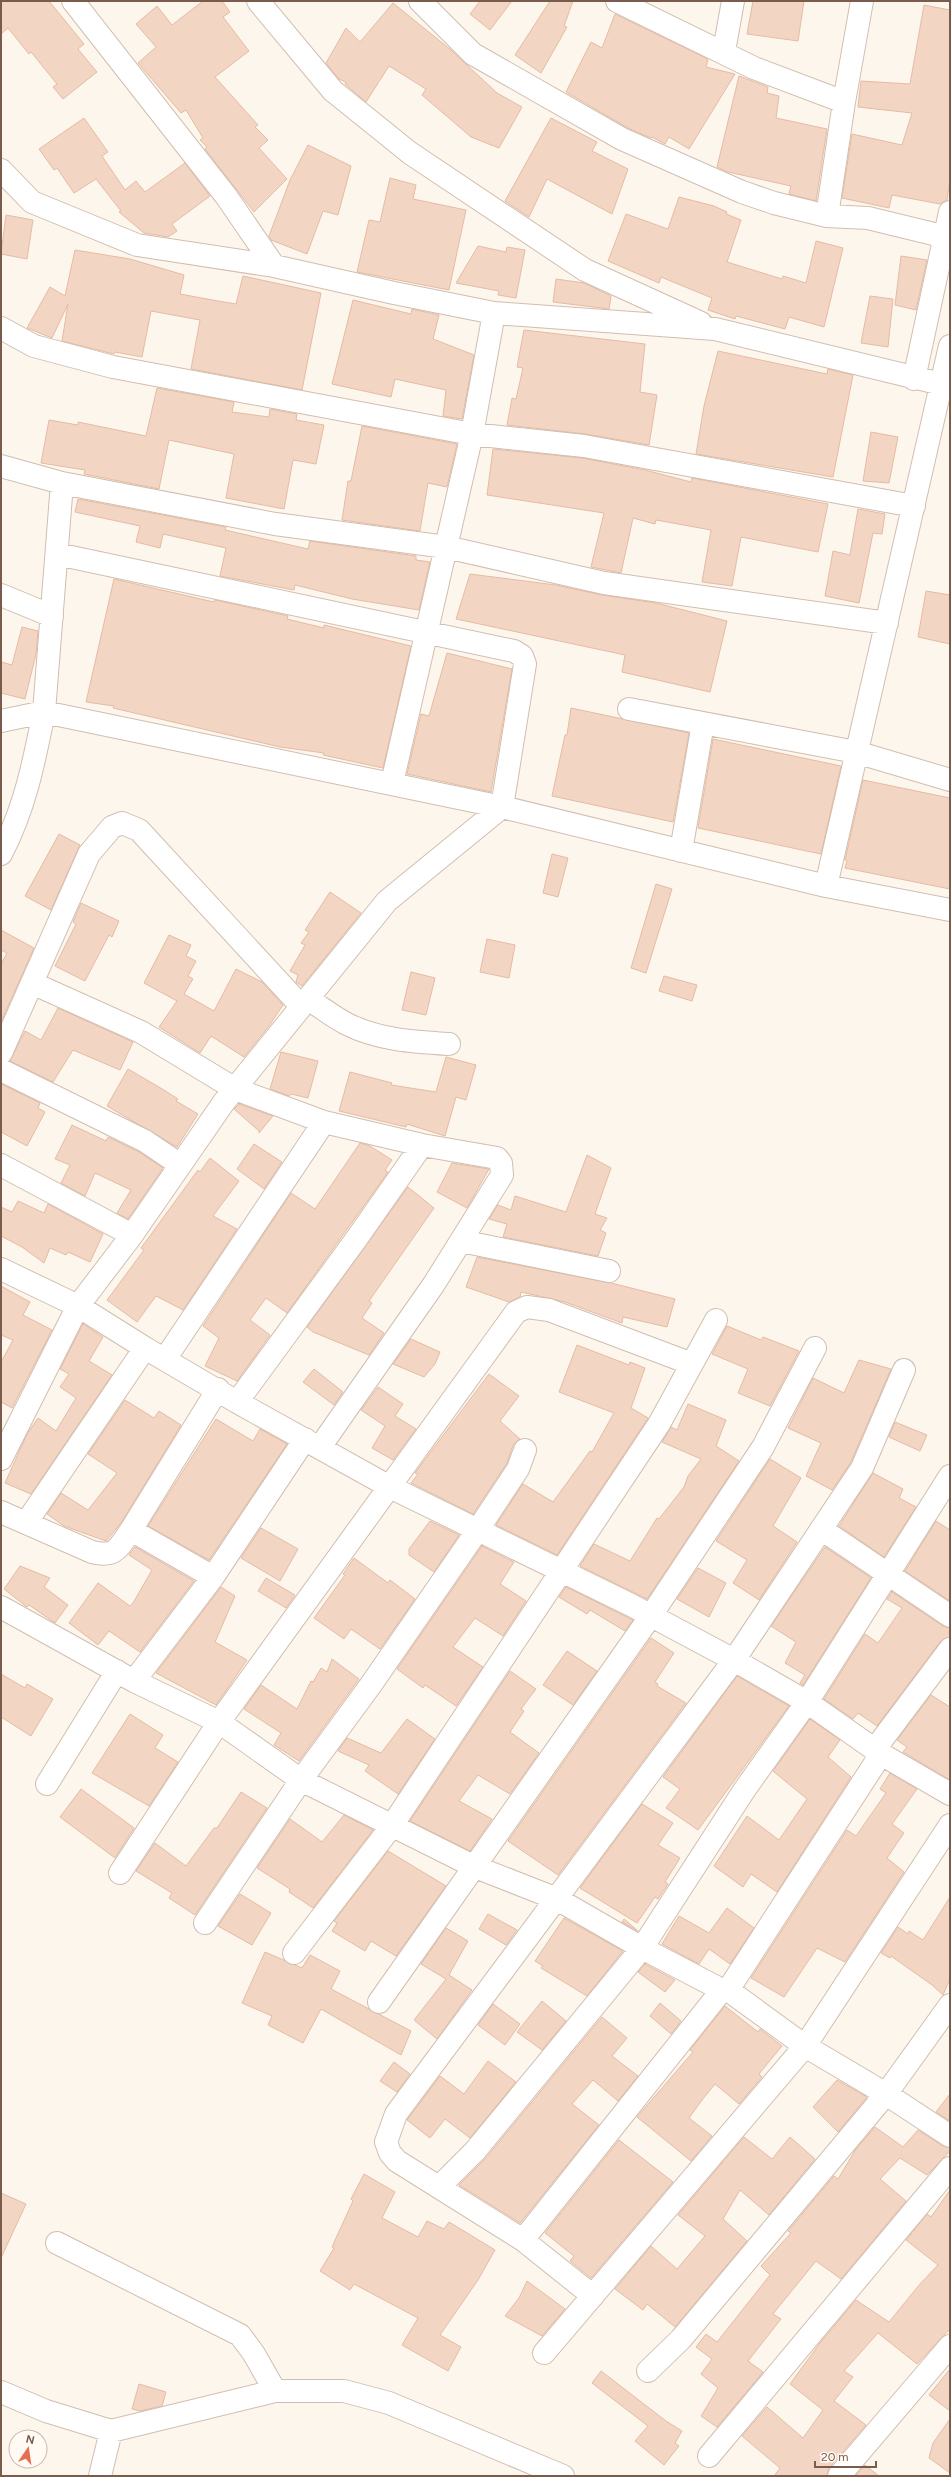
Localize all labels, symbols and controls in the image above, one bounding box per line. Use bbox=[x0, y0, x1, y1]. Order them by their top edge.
north arrow bbox=[8, 2429, 48, 2469]
text: N bbox=[25, 2432, 36, 2447]
scale bar bbox=[815, 2443, 876, 2469]
text: 20 m bbox=[821, 2450, 849, 2464]

